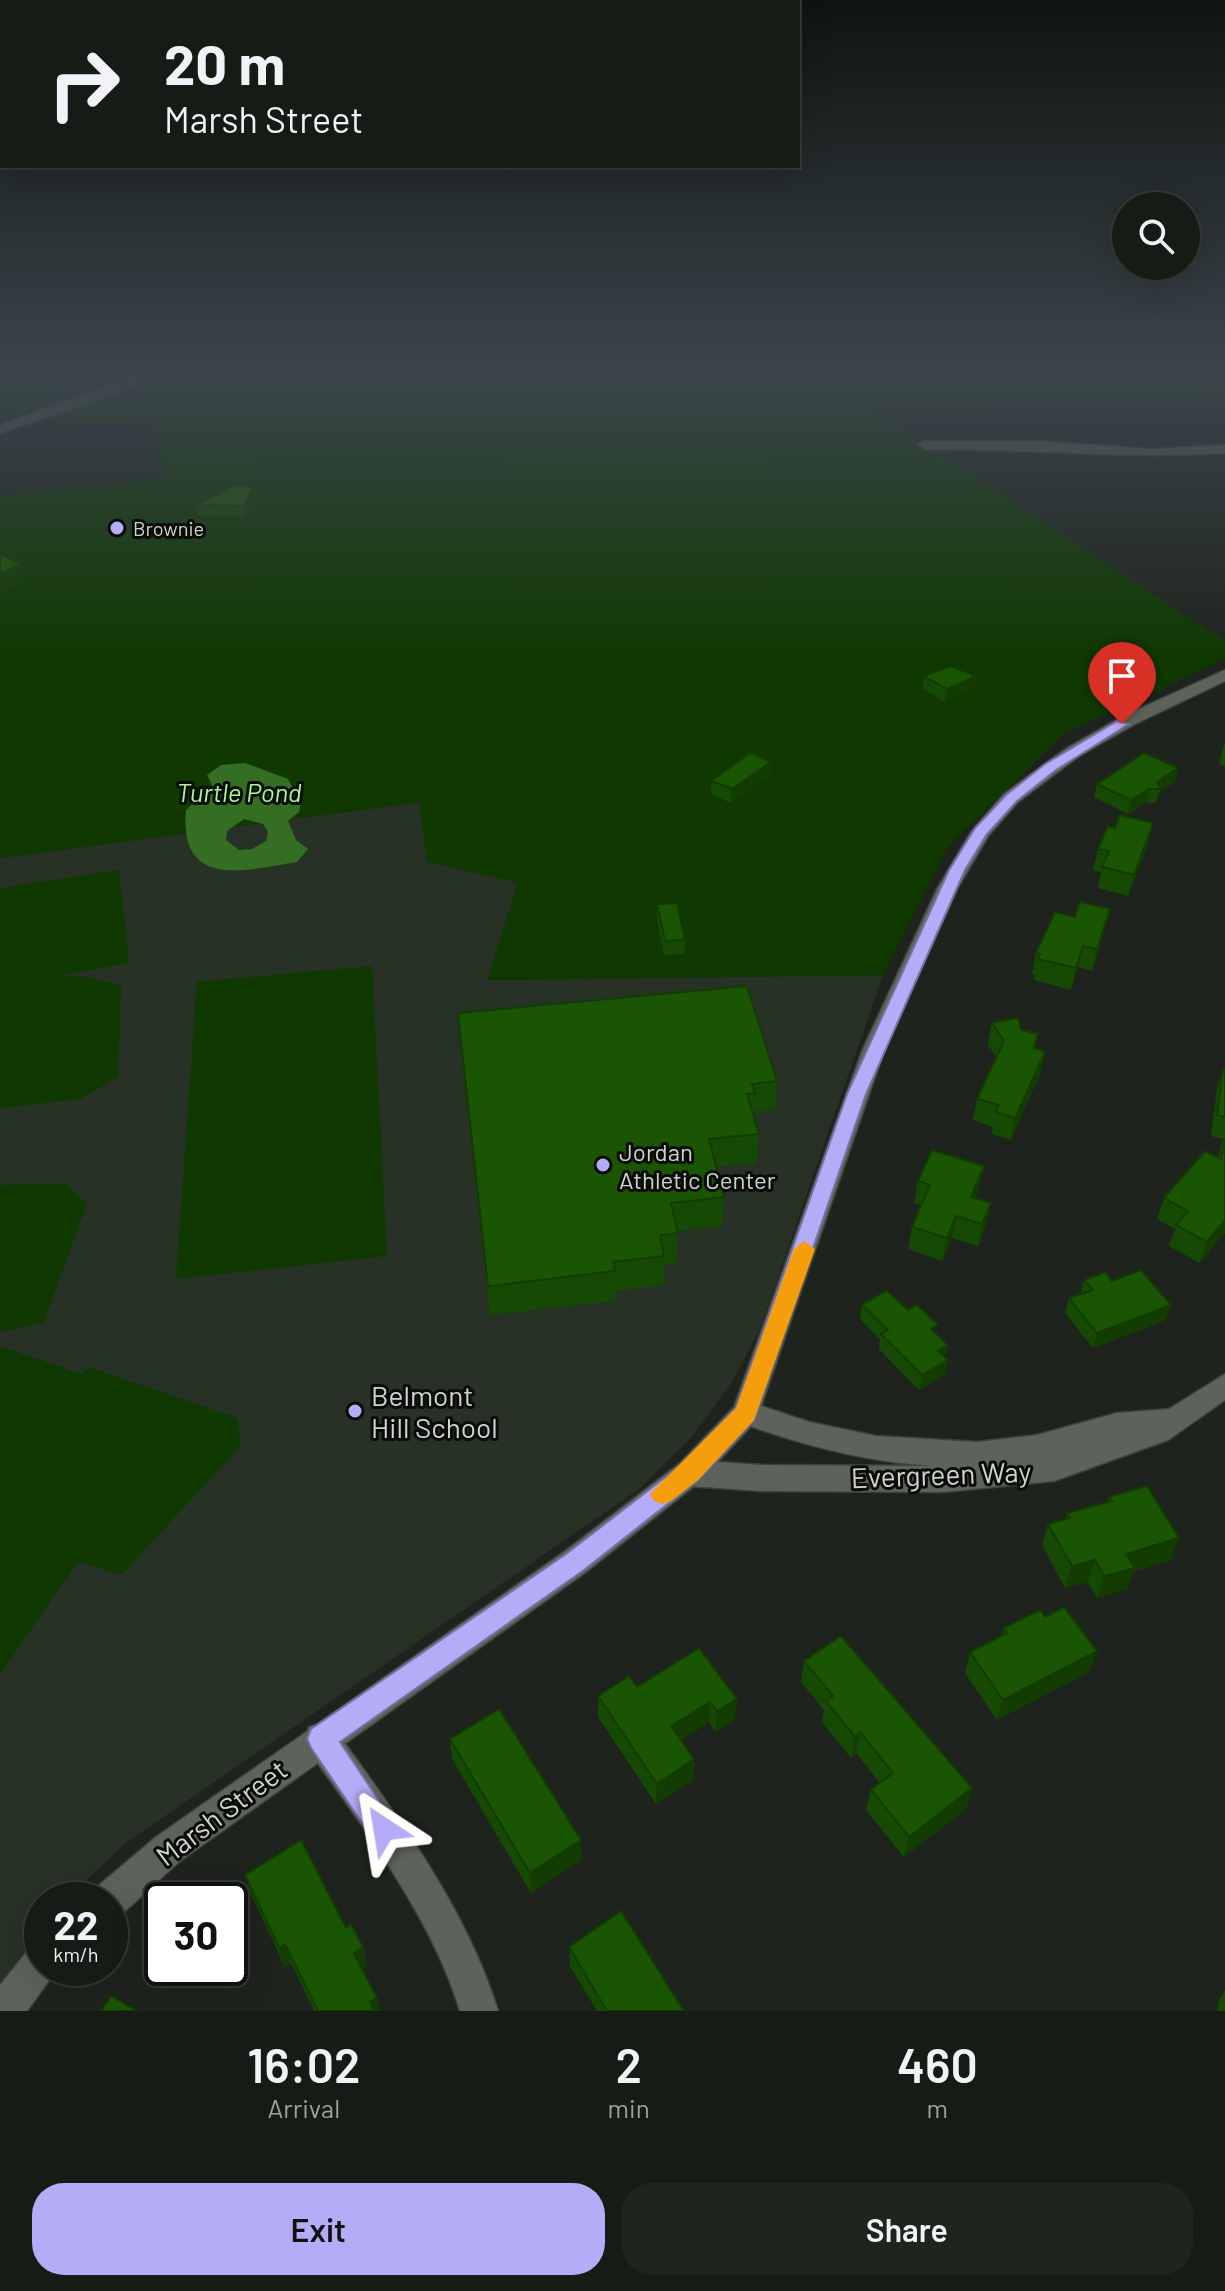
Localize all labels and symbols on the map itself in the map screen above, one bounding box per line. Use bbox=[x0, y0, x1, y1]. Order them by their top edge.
place label: Brownie bbox=[133, 516, 204, 540]
marker: Brownie bbox=[108, 519, 126, 537]
pin bbox=[1088, 642, 1156, 724]
water label: Turtle Pond bbox=[176, 776, 302, 807]
place label: Jordan Athletic Center bbox=[619, 1137, 776, 1194]
marker: Jordan Athletic Center bbox=[594, 1156, 612, 1174]
place label: Belmont Hill School bbox=[371, 1378, 498, 1444]
marker: Belmont Hill School bbox=[346, 1402, 364, 1420]
street label: Evergreen Way bbox=[850, 1454, 1032, 1494]
street label: Marsh Street bbox=[149, 1752, 293, 1872]
position arrow bbox=[342, 1787, 426, 1871]
speed limit sign: 30 bbox=[144, 1882, 248, 1986]

